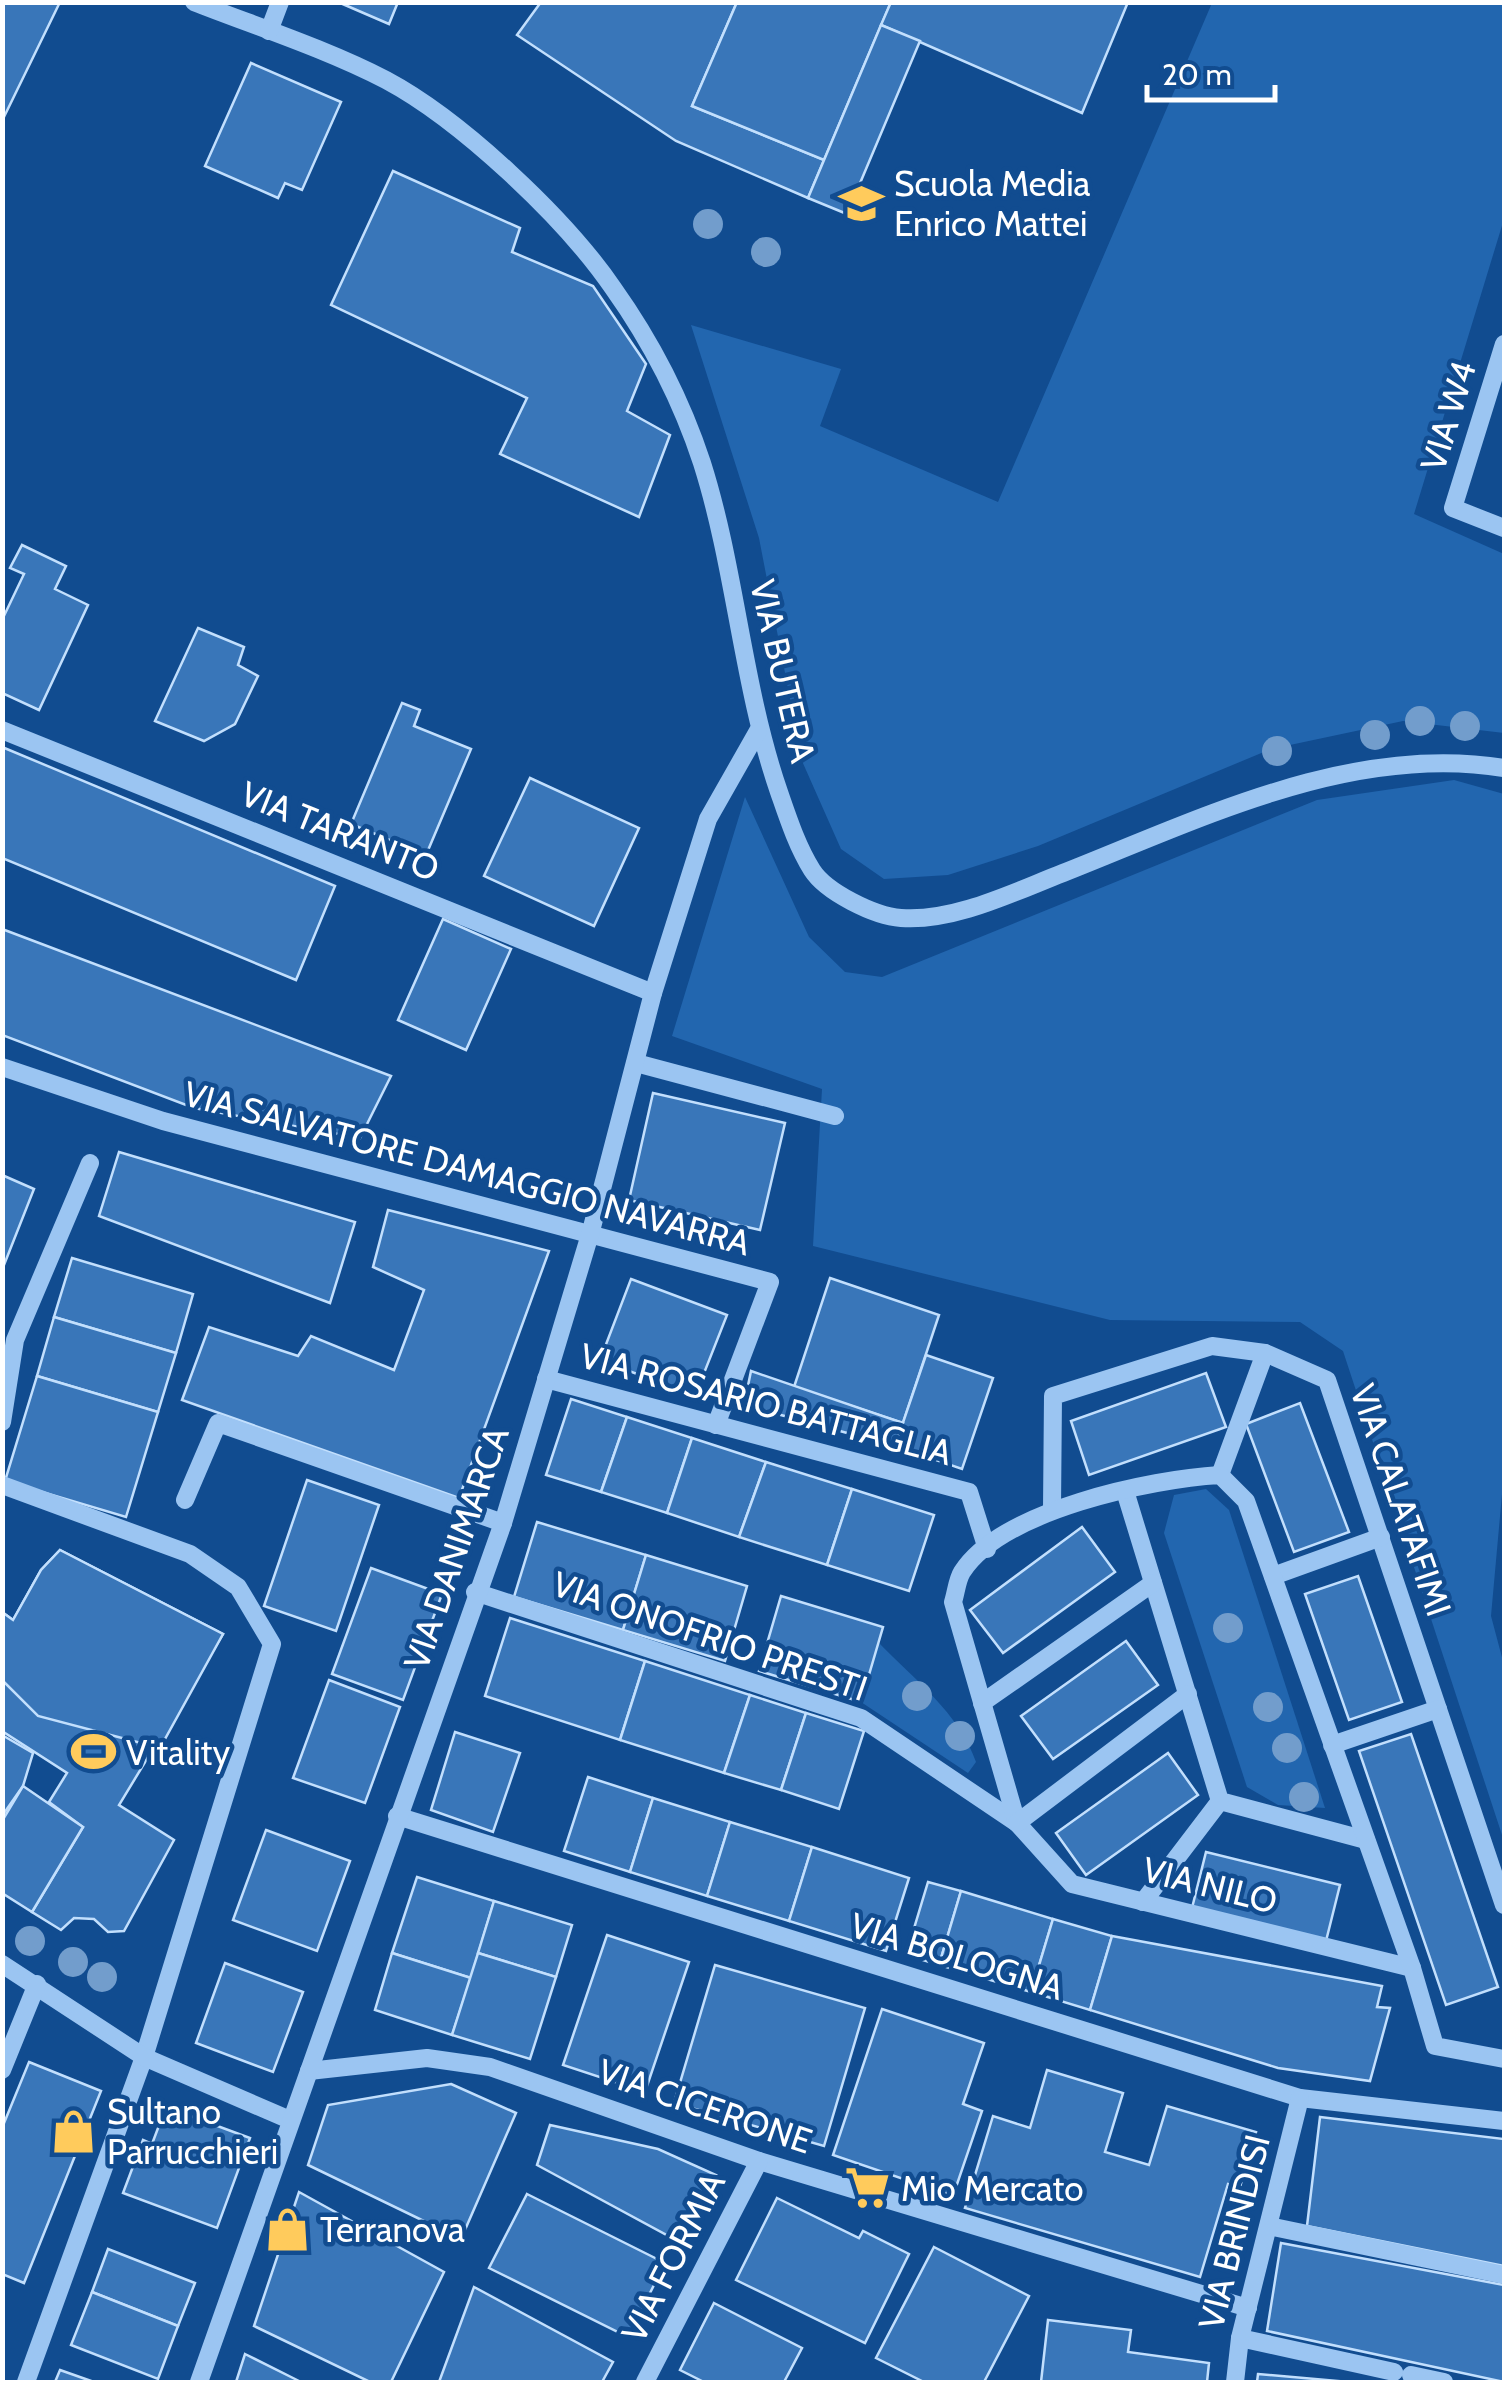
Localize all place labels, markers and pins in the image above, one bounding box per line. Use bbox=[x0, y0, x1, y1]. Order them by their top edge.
place label: Scuola Media Enrico Mattei bbox=[894, 162, 1091, 245]
school or university icon: Scuola Media Enrico Mattei bbox=[837, 179, 885, 227]
sports icon: Vitality bbox=[69, 1728, 117, 1776]
place label: Vitality bbox=[126, 1731, 230, 1774]
place label: Sultano Parrucchieri bbox=[107, 2090, 278, 2173]
shop icon: Sultano Parrucchieri bbox=[50, 2107, 98, 2155]
supermarket icon: Mio Mercato bbox=[844, 2164, 892, 2212]
place label: Mio Mercato bbox=[901, 2167, 1083, 2210]
shop icon: Terranova bbox=[263, 2205, 311, 2253]
place label: Terranova bbox=[320, 2208, 465, 2251]

